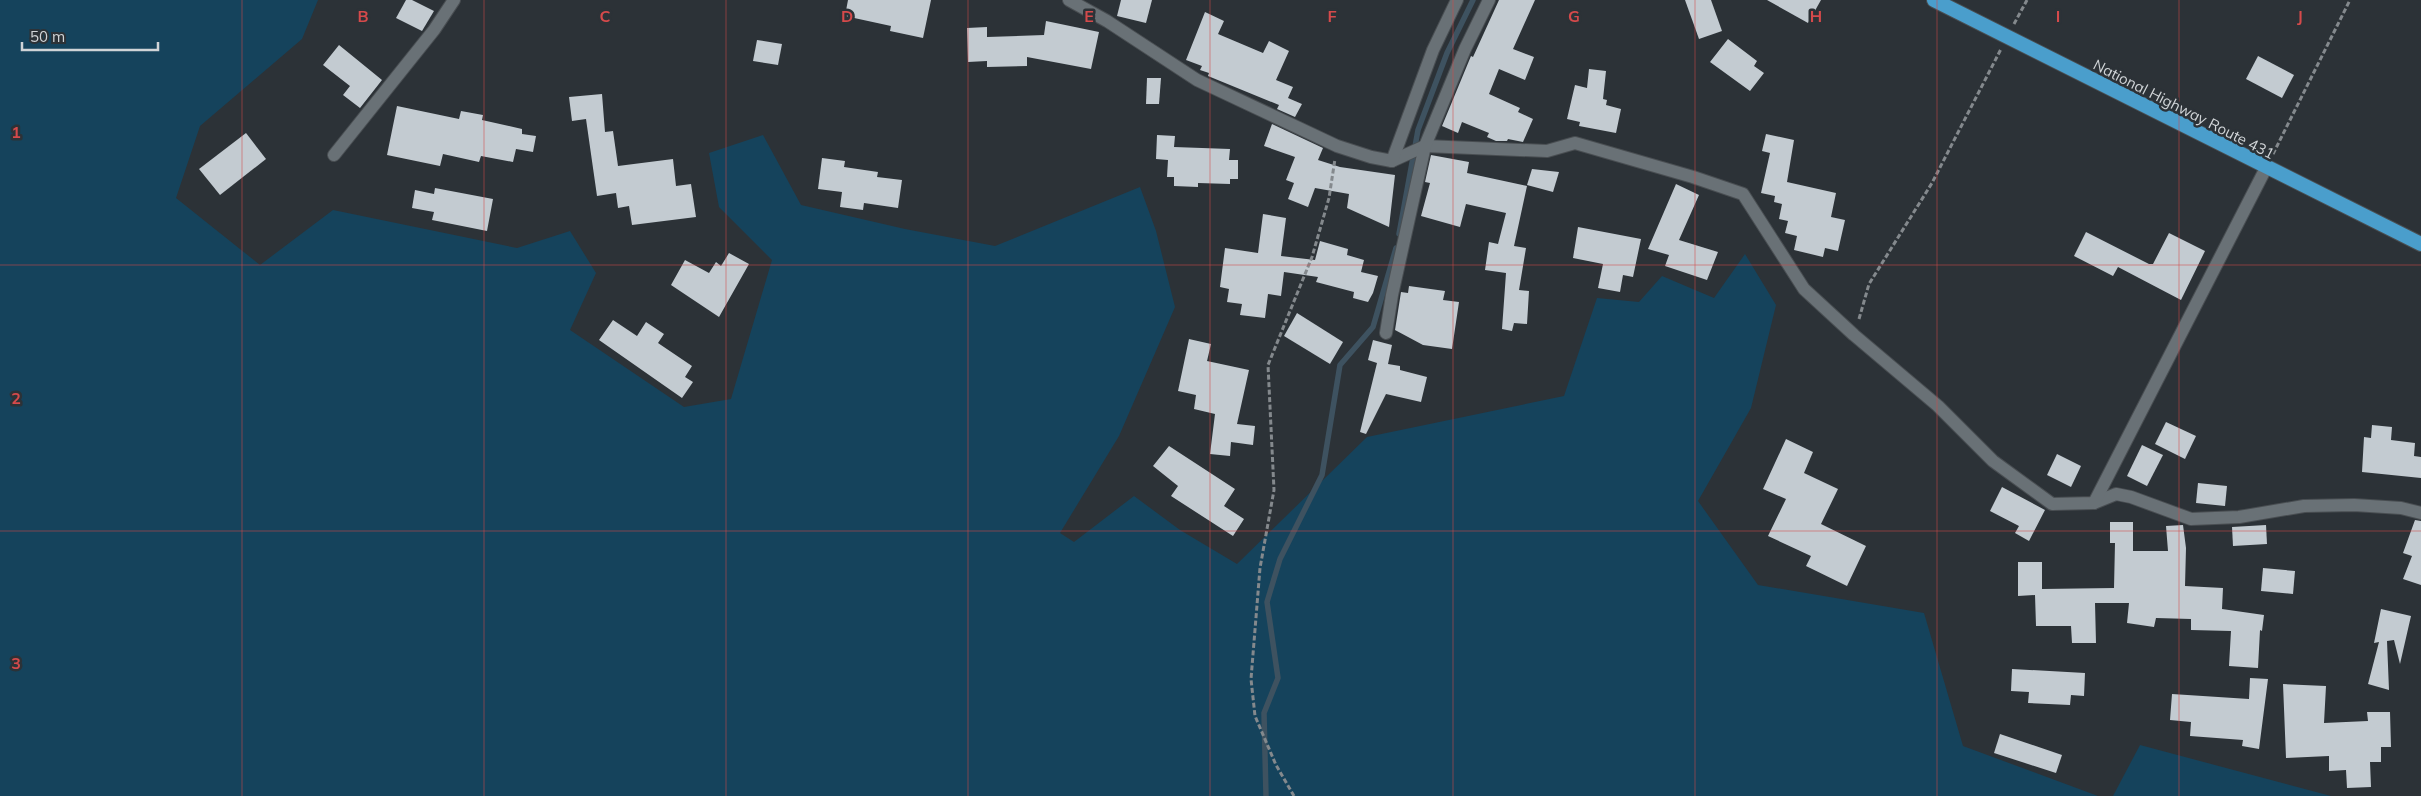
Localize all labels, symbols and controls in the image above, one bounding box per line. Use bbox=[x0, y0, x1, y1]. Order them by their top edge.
text: B bbox=[357, 6, 369, 26]
text: C bbox=[600, 6, 611, 26]
text: D bbox=[841, 6, 853, 26]
text: E bbox=[1084, 6, 1094, 26]
text: F bbox=[1327, 6, 1337, 26]
text: G bbox=[1568, 6, 1580, 26]
text: H bbox=[1810, 6, 1822, 26]
text: I bbox=[2056, 6, 2060, 26]
text: J bbox=[2297, 6, 2303, 26]
scale bar bbox=[22, 20, 159, 52]
text: 50 m bbox=[30, 27, 65, 46]
street label: National Highway Route 431 bbox=[2090, 55, 2278, 163]
text: 1 bbox=[11, 122, 21, 142]
text: 2 bbox=[11, 388, 21, 408]
text: 3 bbox=[11, 653, 21, 673]

